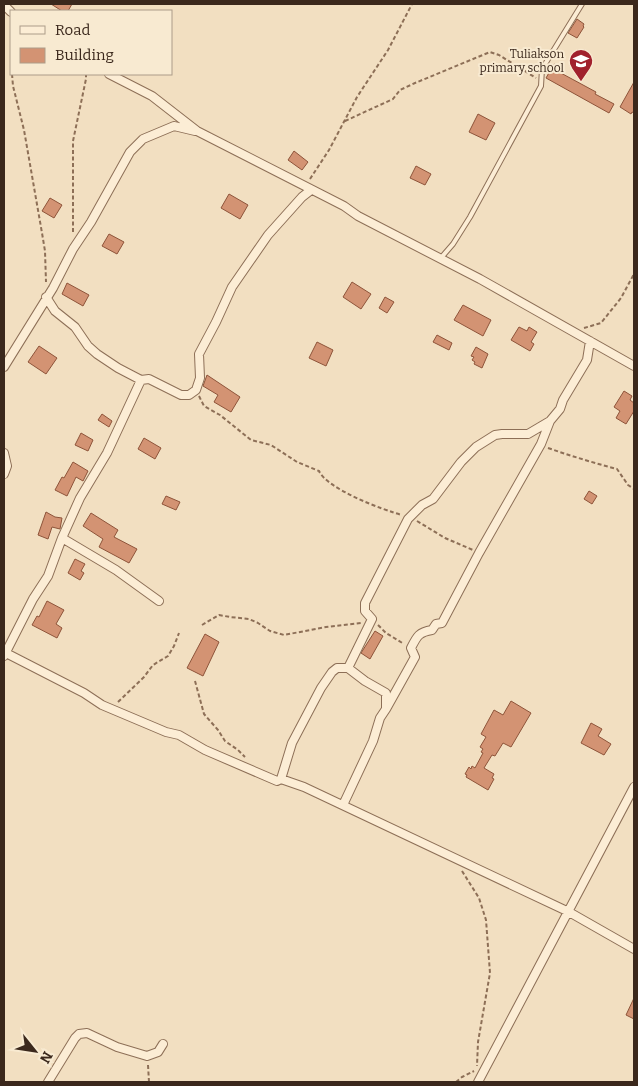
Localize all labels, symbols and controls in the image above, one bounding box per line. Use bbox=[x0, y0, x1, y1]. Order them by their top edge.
legend bbox=[10, 10, 172, 75]
text: Road bbox=[55, 21, 90, 39]
text: Building bbox=[55, 46, 114, 64]
place label: Tuliakson primary school bbox=[480, 47, 565, 75]
school or university icon: Tuliakson primary school bbox=[568, 48, 594, 82]
north arrow bbox=[10, 1026, 60, 1076]
text: N bbox=[36, 1048, 56, 1066]

